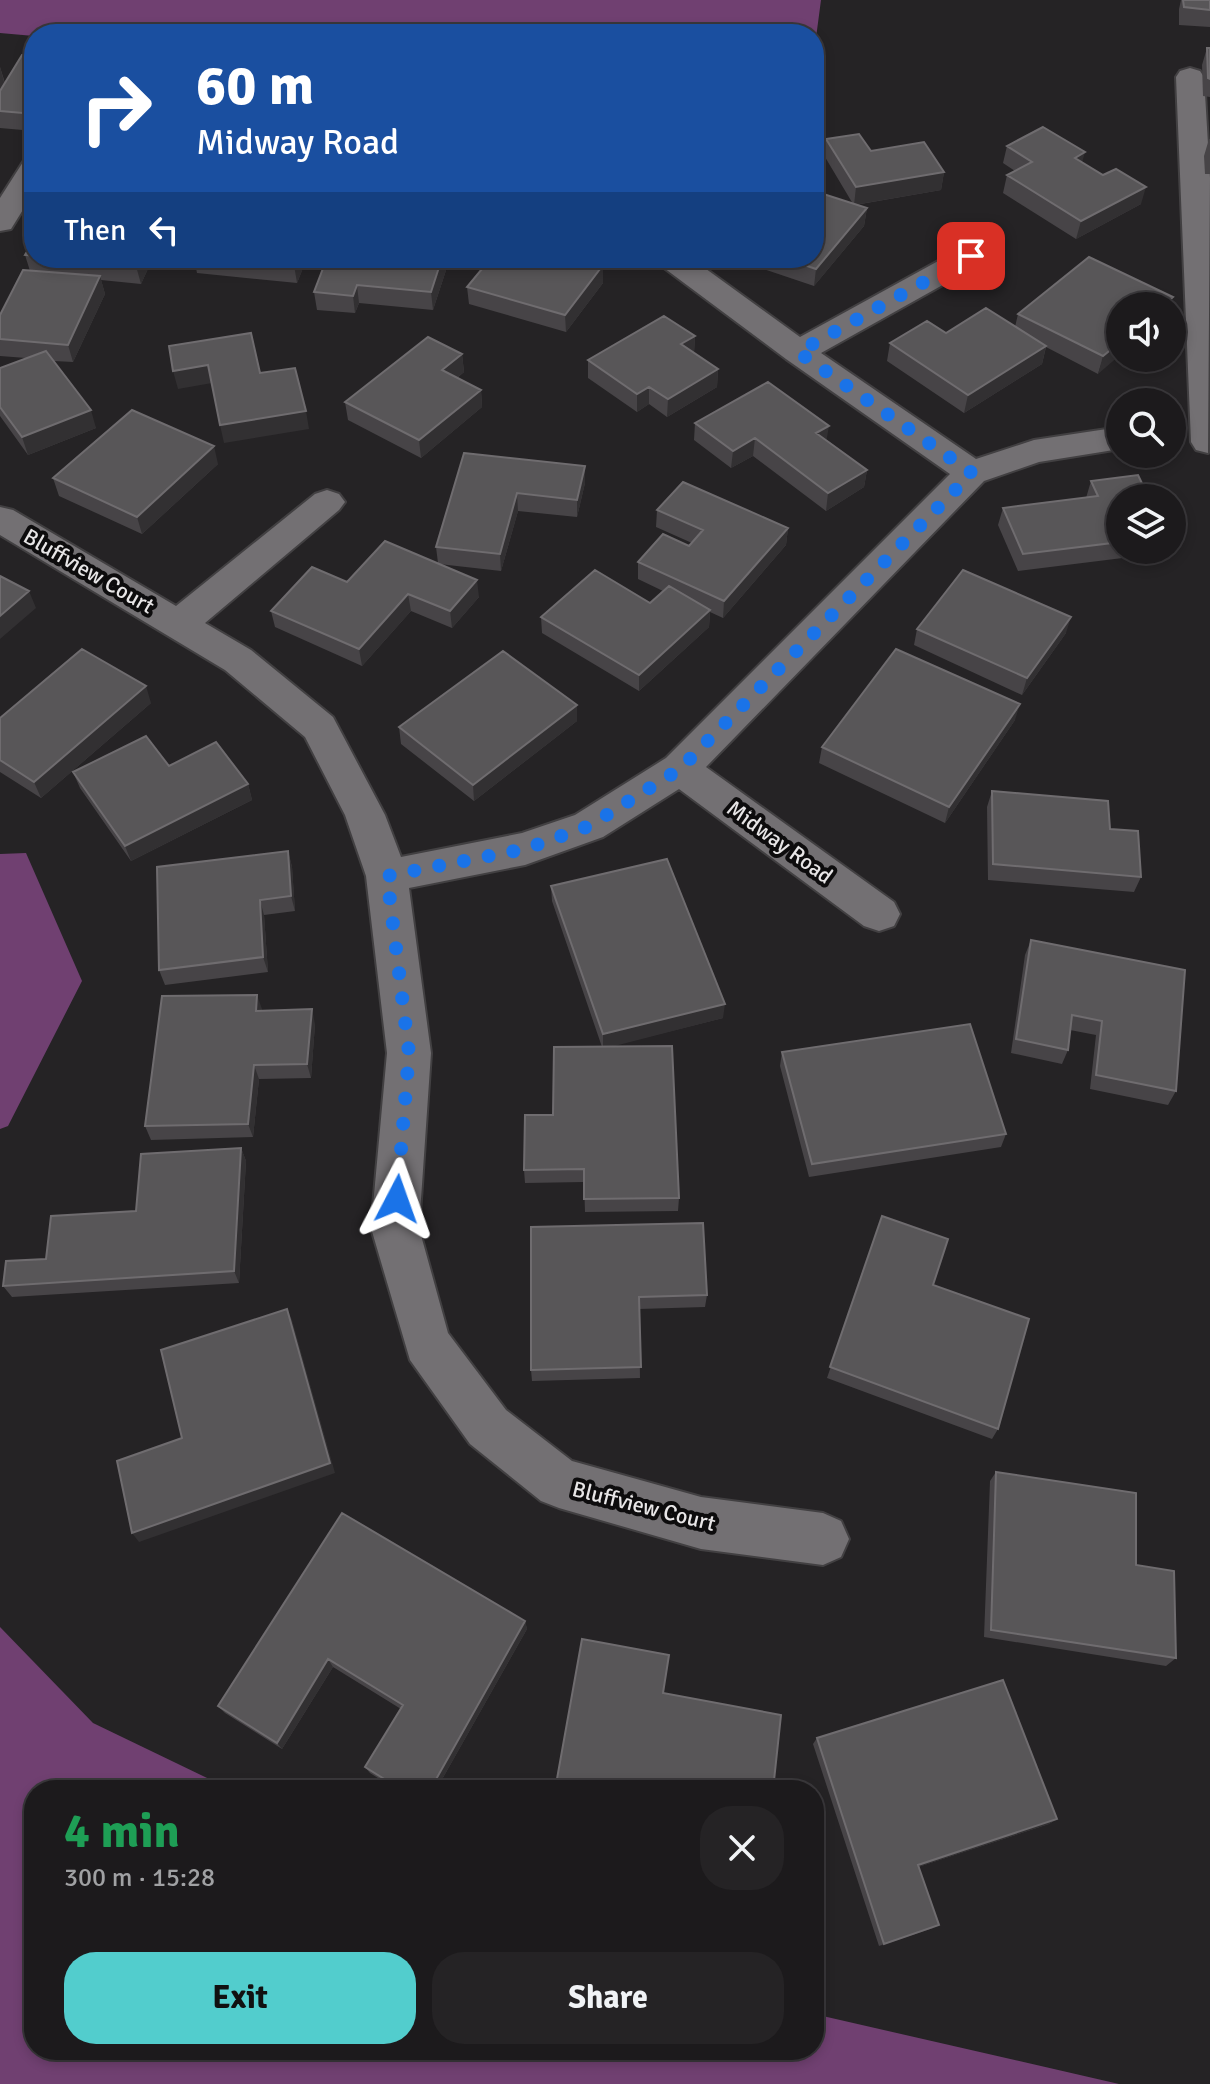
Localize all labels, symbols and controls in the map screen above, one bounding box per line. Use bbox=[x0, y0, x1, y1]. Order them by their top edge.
text: 60 m bbox=[196, 51, 314, 120]
icon: right bbox=[64, 56, 168, 160]
text: Midway Road bbox=[196, 120, 399, 165]
icon: left bbox=[142, 208, 186, 252]
text: Then bbox=[64, 212, 126, 249]
pin bbox=[937, 222, 1005, 290]
icon: arrive bbox=[949, 234, 993, 278]
map controls bbox=[1106, 292, 1186, 564]
button: sound bbox=[1106, 292, 1186, 372]
button: search bbox=[1106, 388, 1186, 468]
button: layers bbox=[1106, 484, 1186, 564]
street label: Bluffview Court bbox=[19, 523, 159, 619]
street label: Midway Road bbox=[722, 795, 838, 889]
position arrow bbox=[355, 1157, 439, 1241]
street label: Bluffview Court bbox=[570, 1475, 719, 1537]
text: 4 min bbox=[64, 1802, 180, 1861]
button: close bbox=[700, 1806, 784, 1890]
text: 300 m · 15:28 bbox=[64, 1862, 215, 1894]
button: Exit bbox=[64, 1952, 416, 2044]
button: Share bbox=[432, 1952, 784, 2044]

